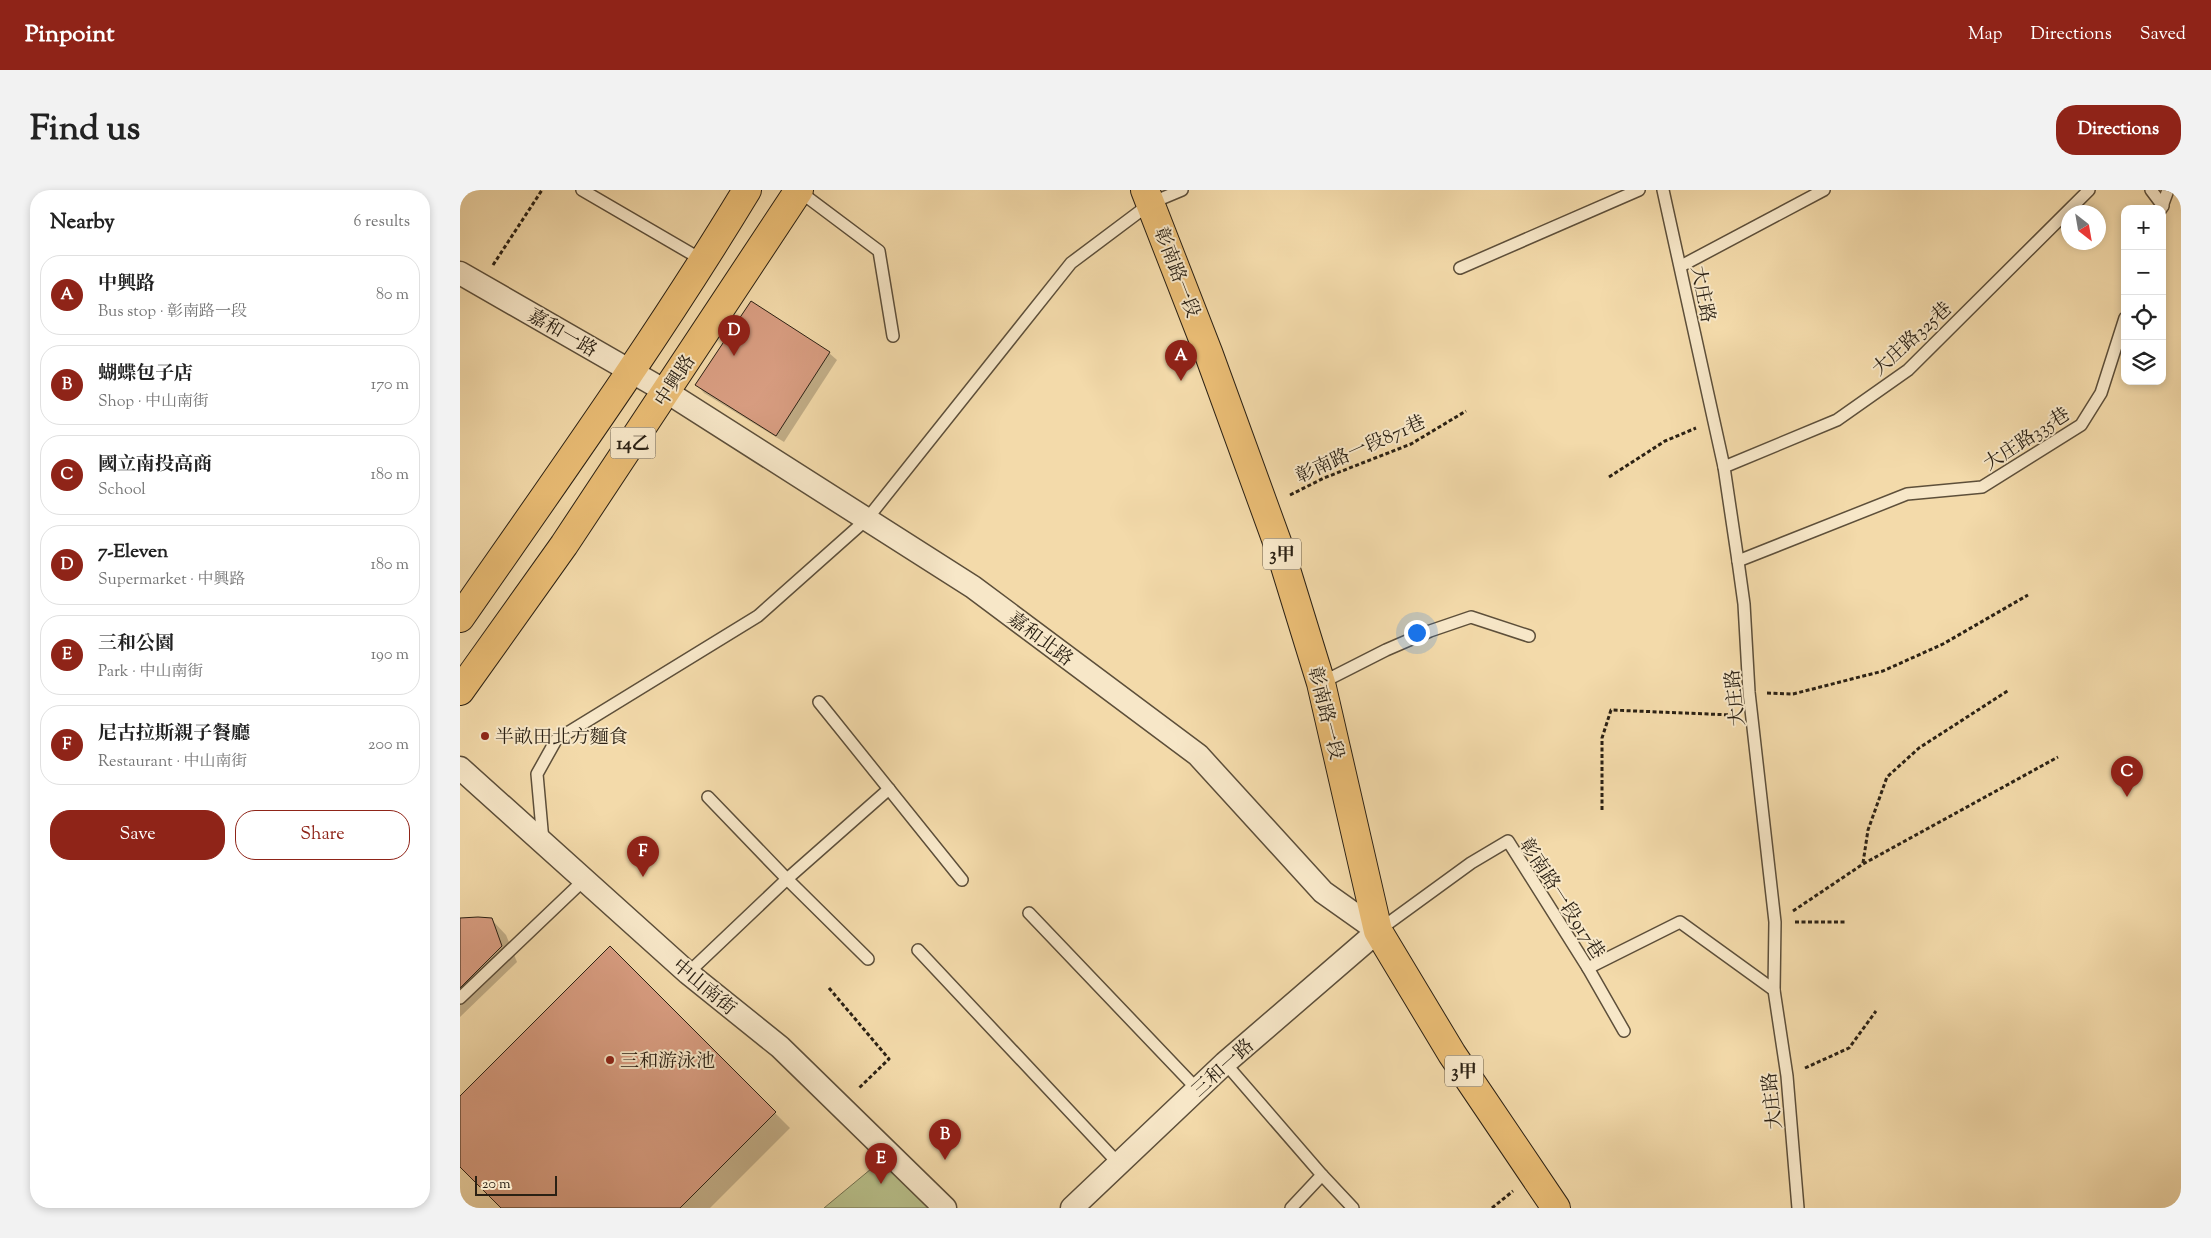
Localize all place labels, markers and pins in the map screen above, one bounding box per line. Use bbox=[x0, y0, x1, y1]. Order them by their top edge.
pin: D bbox=[718, 315, 750, 356]
pin: A bbox=[1165, 340, 1197, 381]
place label: 半畝田北方麵食 bbox=[495, 725, 628, 752]
marker: 半畝田北方麵食 bbox=[479, 730, 491, 742]
pin: C bbox=[2111, 756, 2143, 797]
pin: F bbox=[627, 836, 659, 877]
place label: 三和游泳池 bbox=[620, 1049, 715, 1076]
marker: 三和游泳池 bbox=[604, 1054, 616, 1066]
pin: B bbox=[929, 1119, 961, 1160]
pin: E bbox=[865, 1143, 897, 1184]

